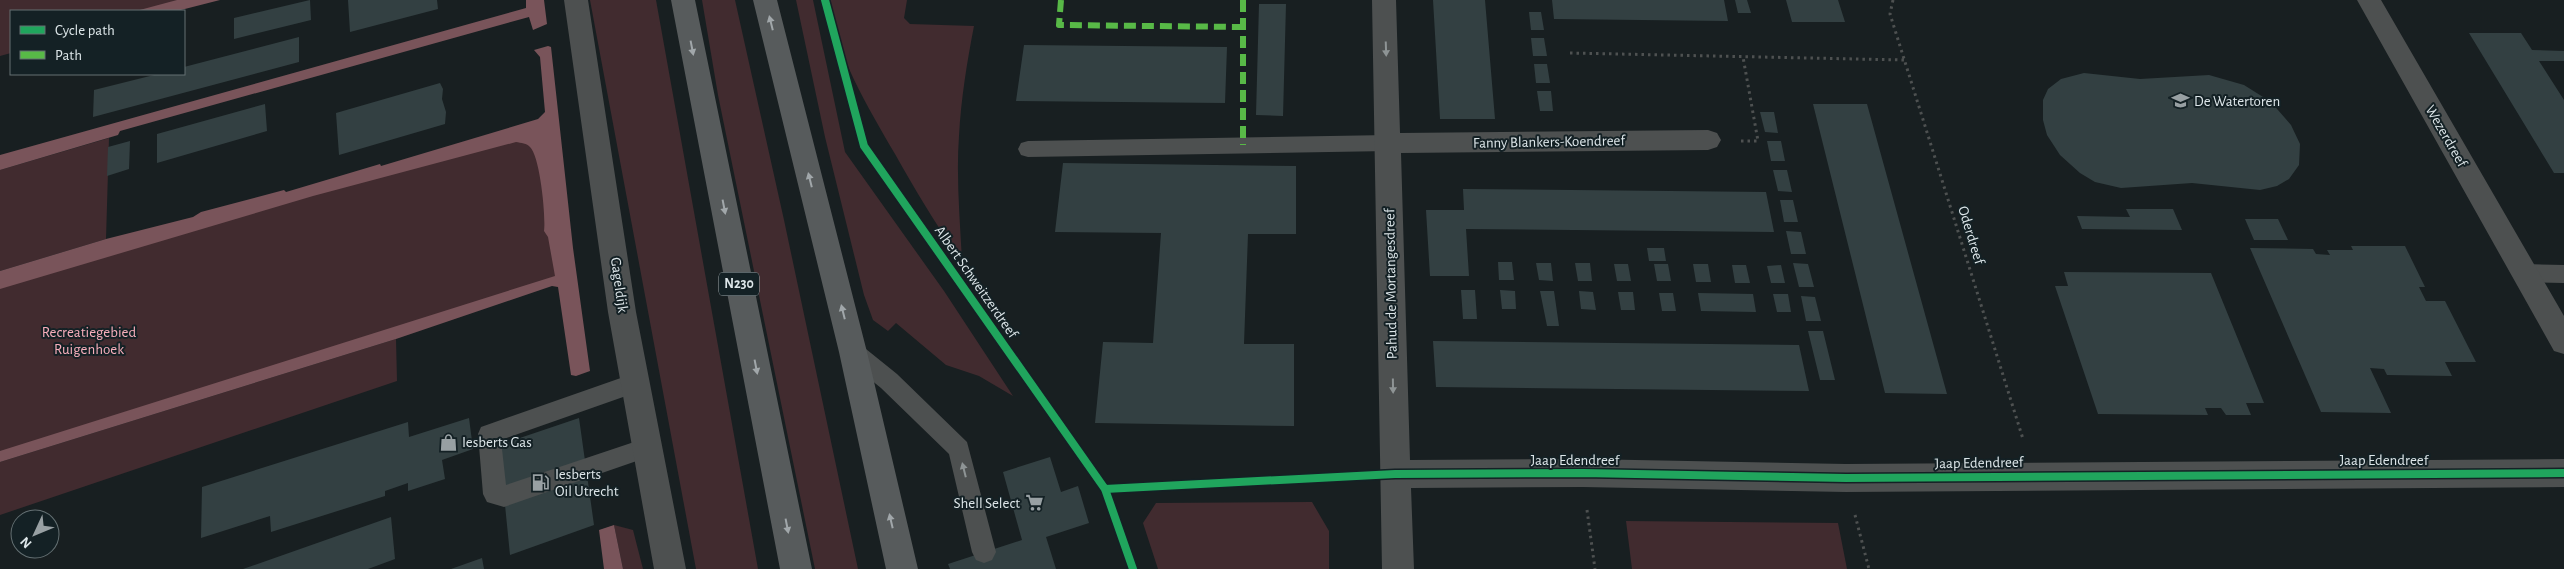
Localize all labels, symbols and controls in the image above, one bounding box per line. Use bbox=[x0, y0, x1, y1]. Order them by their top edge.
legend bbox=[10, 10, 185, 75]
one-way arrow bbox=[767, 15, 775, 30]
text: Cycle path bbox=[55, 23, 115, 38]
one-way arrow bbox=[689, 40, 697, 56]
one-way arrow bbox=[1382, 41, 1390, 57]
text: Path bbox=[55, 48, 82, 63]
school or university icon: De Watertoren bbox=[2170, 91, 2190, 111]
place label: De Watertoren bbox=[2194, 94, 2280, 109]
street label: Wezerdreef bbox=[2422, 103, 2470, 171]
street label: Fanny Blankers-Koendreef bbox=[1473, 133, 1627, 151]
one-way arrow bbox=[806, 173, 814, 188]
one-way arrow bbox=[720, 200, 728, 215]
street label: Oderdreef bbox=[1955, 204, 1987, 267]
street label: Pahud de Mortangesdreef bbox=[1382, 207, 1400, 360]
street label: Albert Schweitzerdreef bbox=[932, 223, 1021, 342]
street label: Gageldijk bbox=[608, 256, 630, 314]
road number: N230 bbox=[719, 272, 759, 296]
one-way arrow bbox=[839, 304, 847, 319]
park label: Recreatiegebied Ruigenhoek bbox=[42, 325, 136, 357]
one-way arrow bbox=[752, 359, 760, 375]
one-way arrow bbox=[1389, 378, 1397, 394]
shop icon: Iesberts Gas bbox=[438, 432, 458, 452]
place label: Iesberts Gas bbox=[462, 435, 532, 450]
street label: Jaap Edendreef bbox=[1531, 453, 1621, 468]
street label: Jaap Edendreef bbox=[2340, 453, 2430, 468]
street label: Jaap Edendreef bbox=[1935, 455, 2025, 471]
one-way arrow bbox=[960, 463, 968, 478]
place label: Iesberts Oil Utrecht bbox=[555, 467, 619, 499]
fuel station icon: Iesberts Oil Utrecht bbox=[531, 473, 551, 493]
supermarket icon: Shell Select bbox=[1024, 493, 1044, 513]
place label: Shell Select bbox=[954, 496, 1020, 511]
north arrow bbox=[10, 509, 60, 559]
one-way arrow bbox=[887, 514, 895, 529]
one-way arrow bbox=[784, 518, 792, 534]
text: N bbox=[18, 534, 35, 551]

